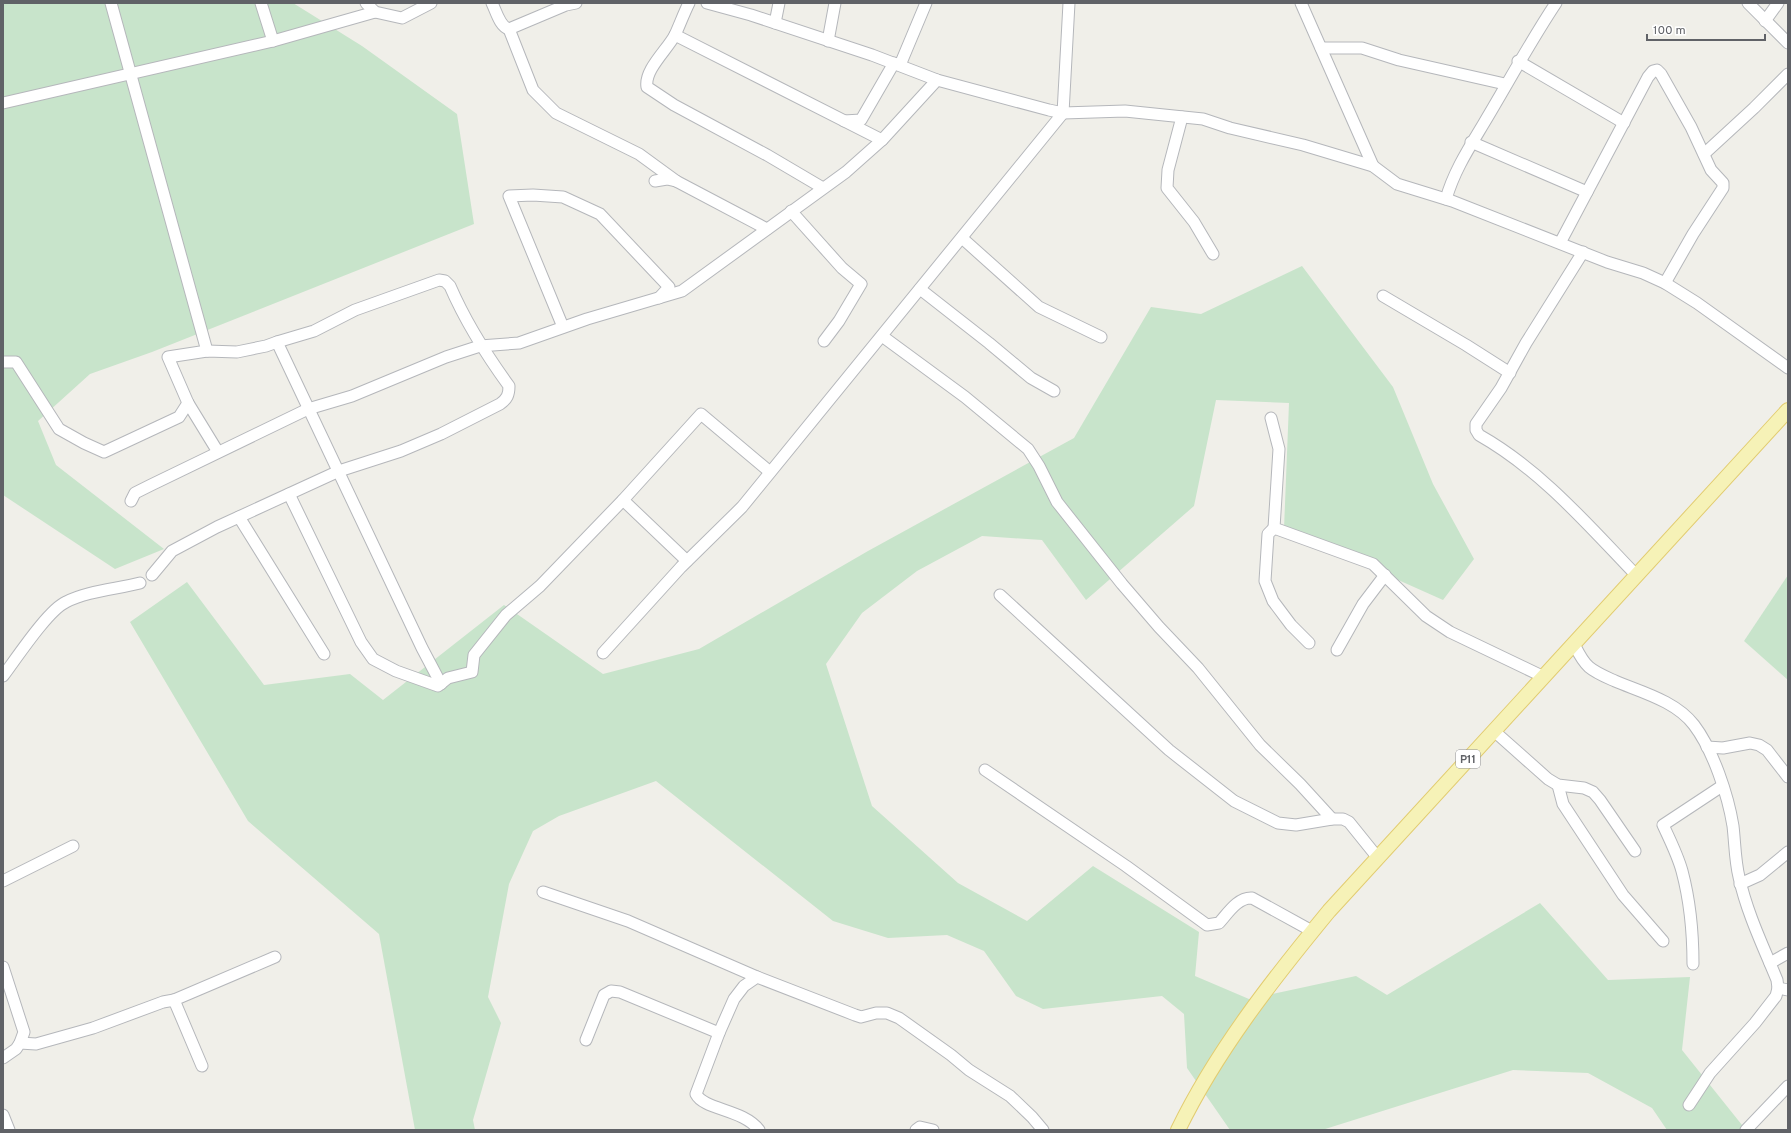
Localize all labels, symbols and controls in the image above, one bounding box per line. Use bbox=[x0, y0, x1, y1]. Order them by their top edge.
scale bar bbox=[1647, 16, 1765, 42]
text: 100 m bbox=[1653, 23, 1686, 39]
road number: P11 bbox=[1456, 750, 1480, 768]

